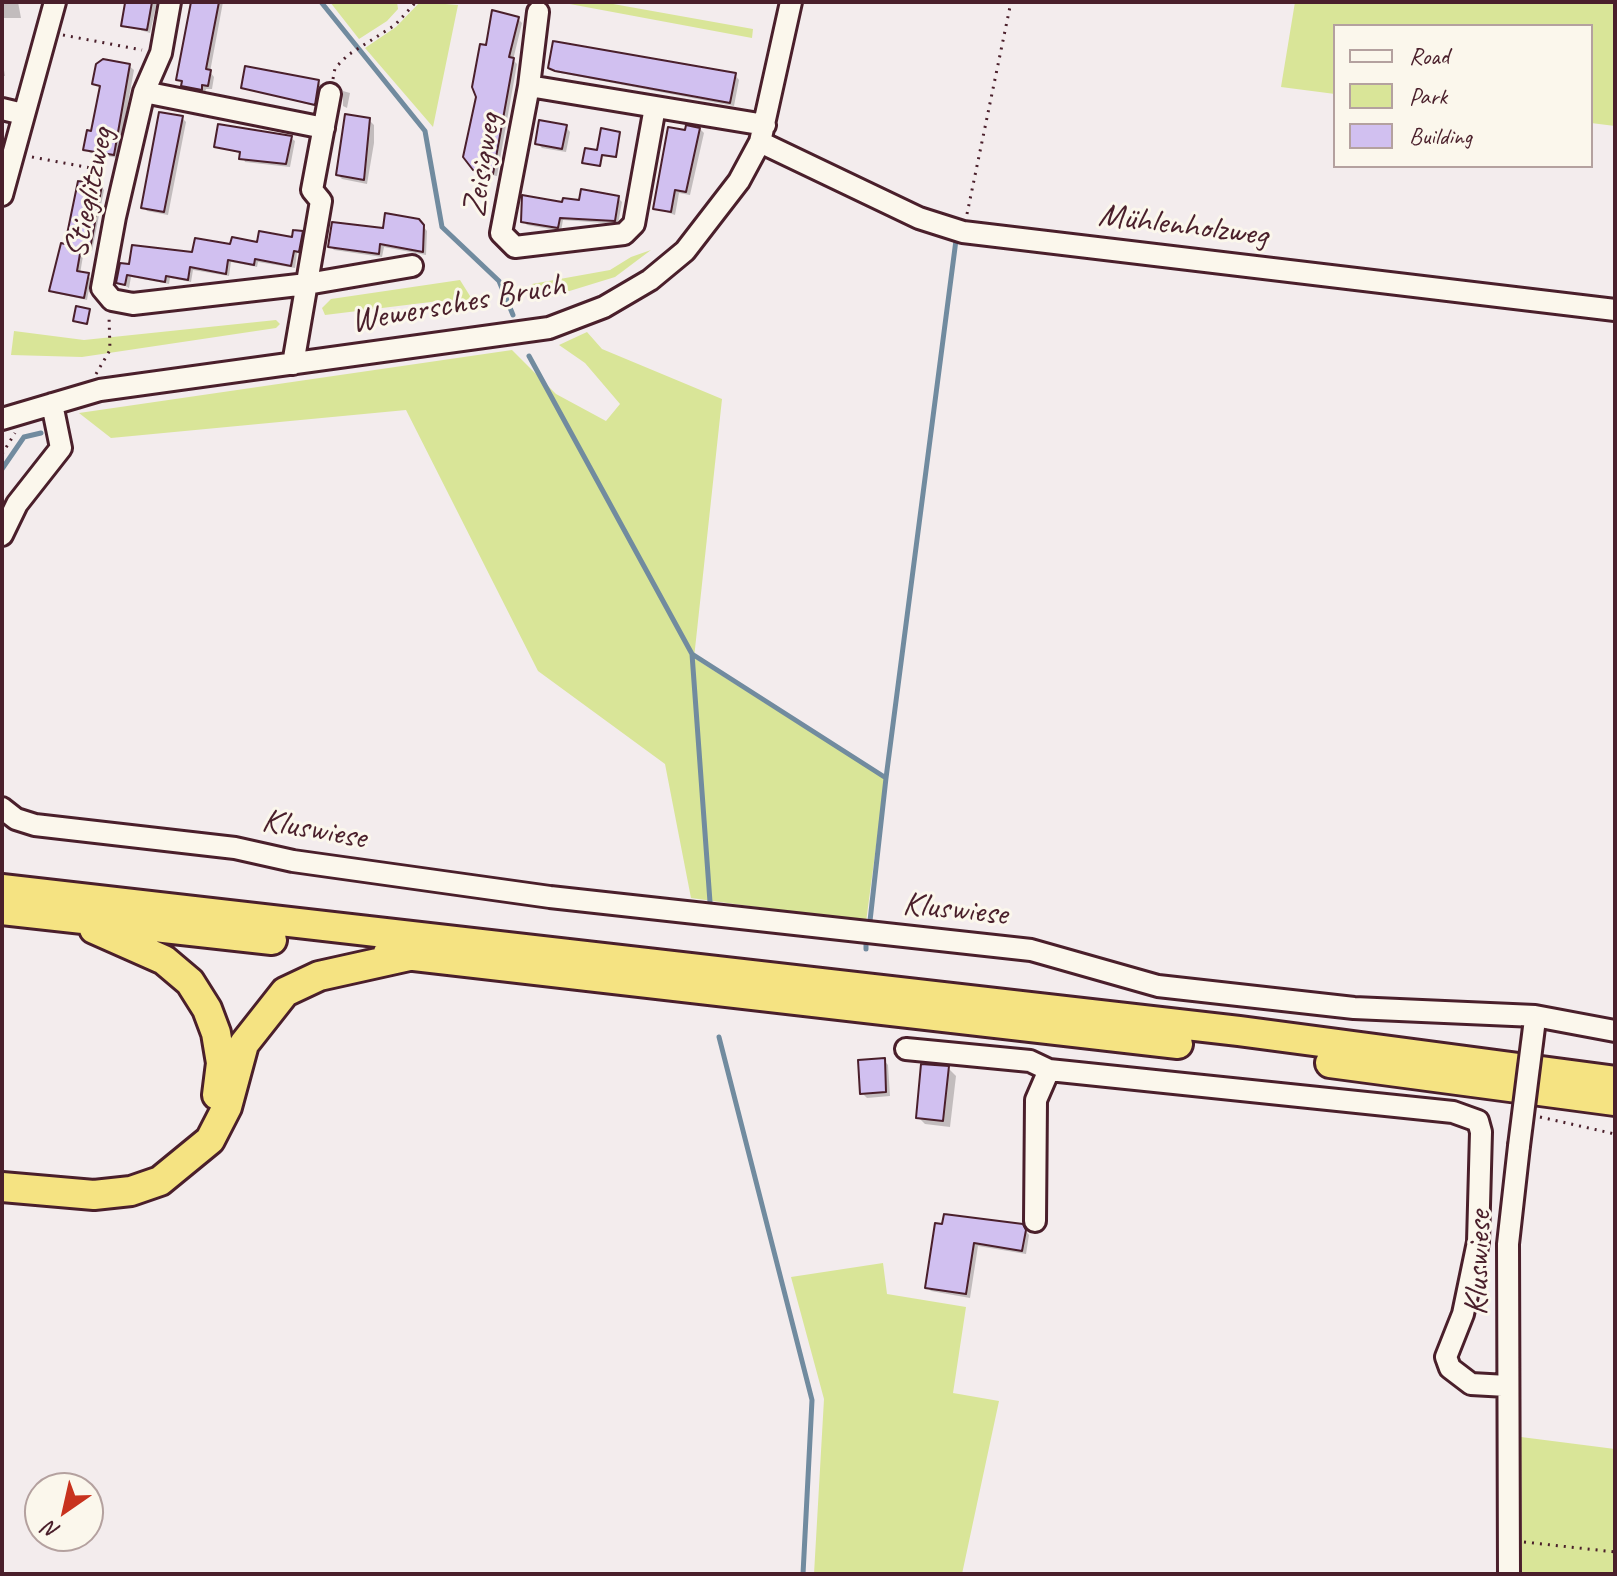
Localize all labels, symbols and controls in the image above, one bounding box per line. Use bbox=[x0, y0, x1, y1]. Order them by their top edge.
legend bbox=[1333, 24, 1593, 168]
text: Road bbox=[1409, 41, 1449, 71]
text: Park bbox=[1409, 81, 1447, 111]
street label: Zeisigweg bbox=[455, 110, 511, 220]
text: Building bbox=[1409, 121, 1472, 151]
street label: Stieglitzweg bbox=[56, 124, 124, 262]
street label: Mühlenholzweg bbox=[1096, 195, 1270, 257]
street label: Wewersches Bruch bbox=[348, 265, 568, 343]
street label: Kluswiese bbox=[259, 801, 369, 859]
street label: Kluswiese bbox=[901, 884, 1009, 936]
street label: Kluswiese bbox=[1457, 1210, 1501, 1316]
north arrow bbox=[24, 1472, 104, 1552]
text: N bbox=[38, 1515, 65, 1546]

